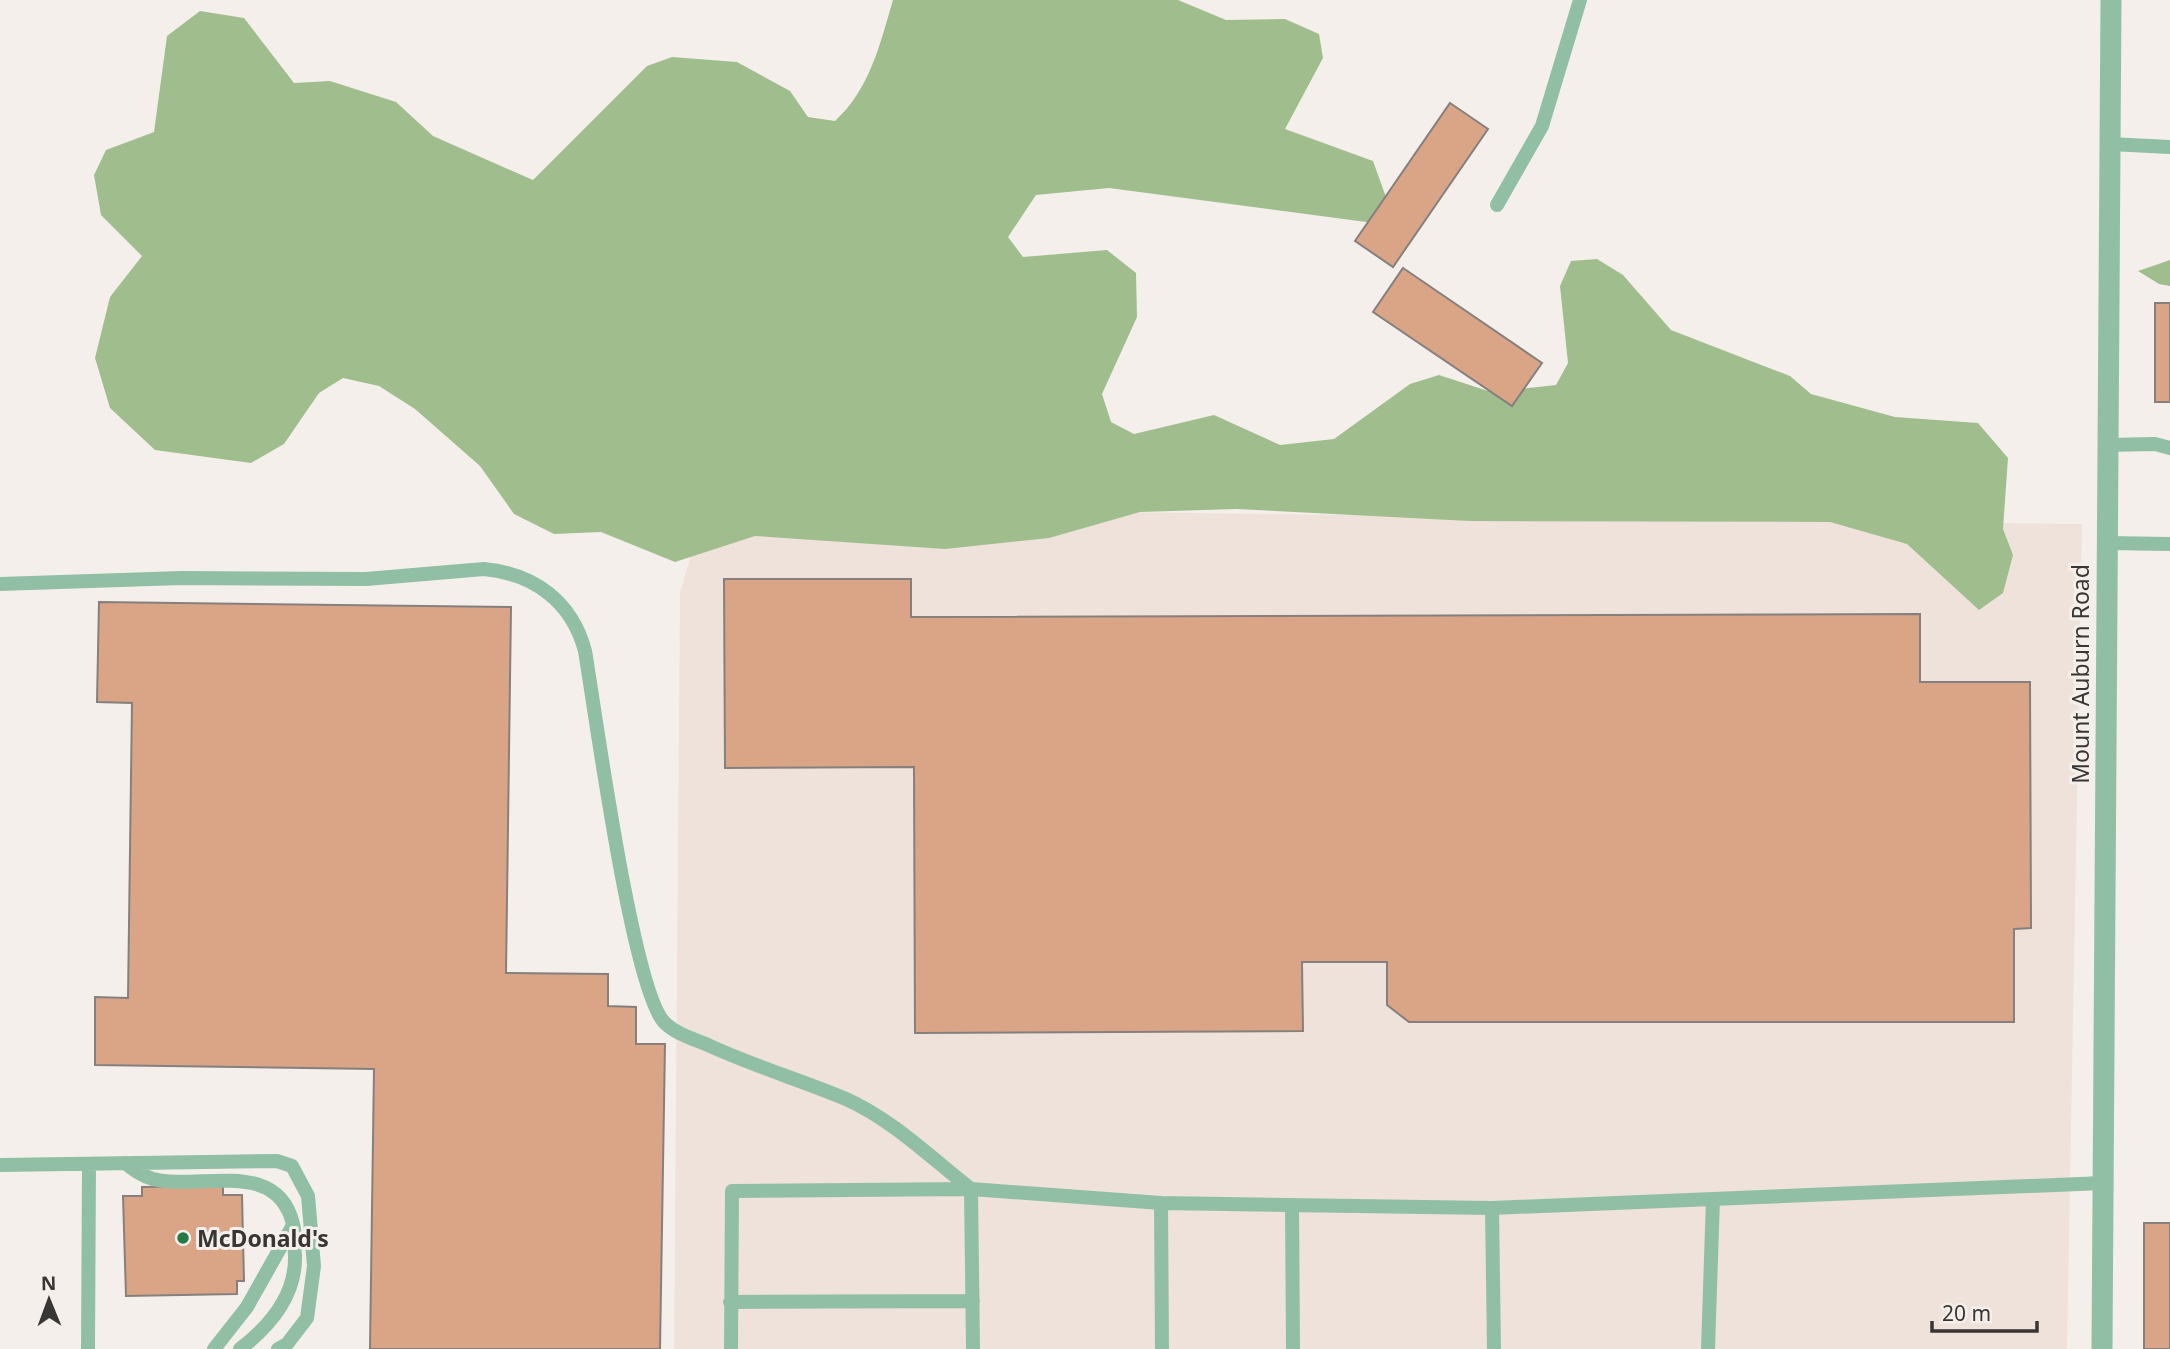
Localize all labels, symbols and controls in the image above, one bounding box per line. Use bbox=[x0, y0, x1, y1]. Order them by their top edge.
street label: Mount Auburn Road bbox=[2064, 564, 2096, 784]
place label: McDonald's bbox=[197, 1222, 329, 1254]
marker: McDonald's bbox=[175, 1230, 191, 1246]
north arrow bbox=[14, 1265, 84, 1335]
text: N bbox=[41, 1270, 57, 1296]
scale bar bbox=[1932, 1290, 2037, 1334]
text: 20 m bbox=[1942, 1299, 1991, 1327]

